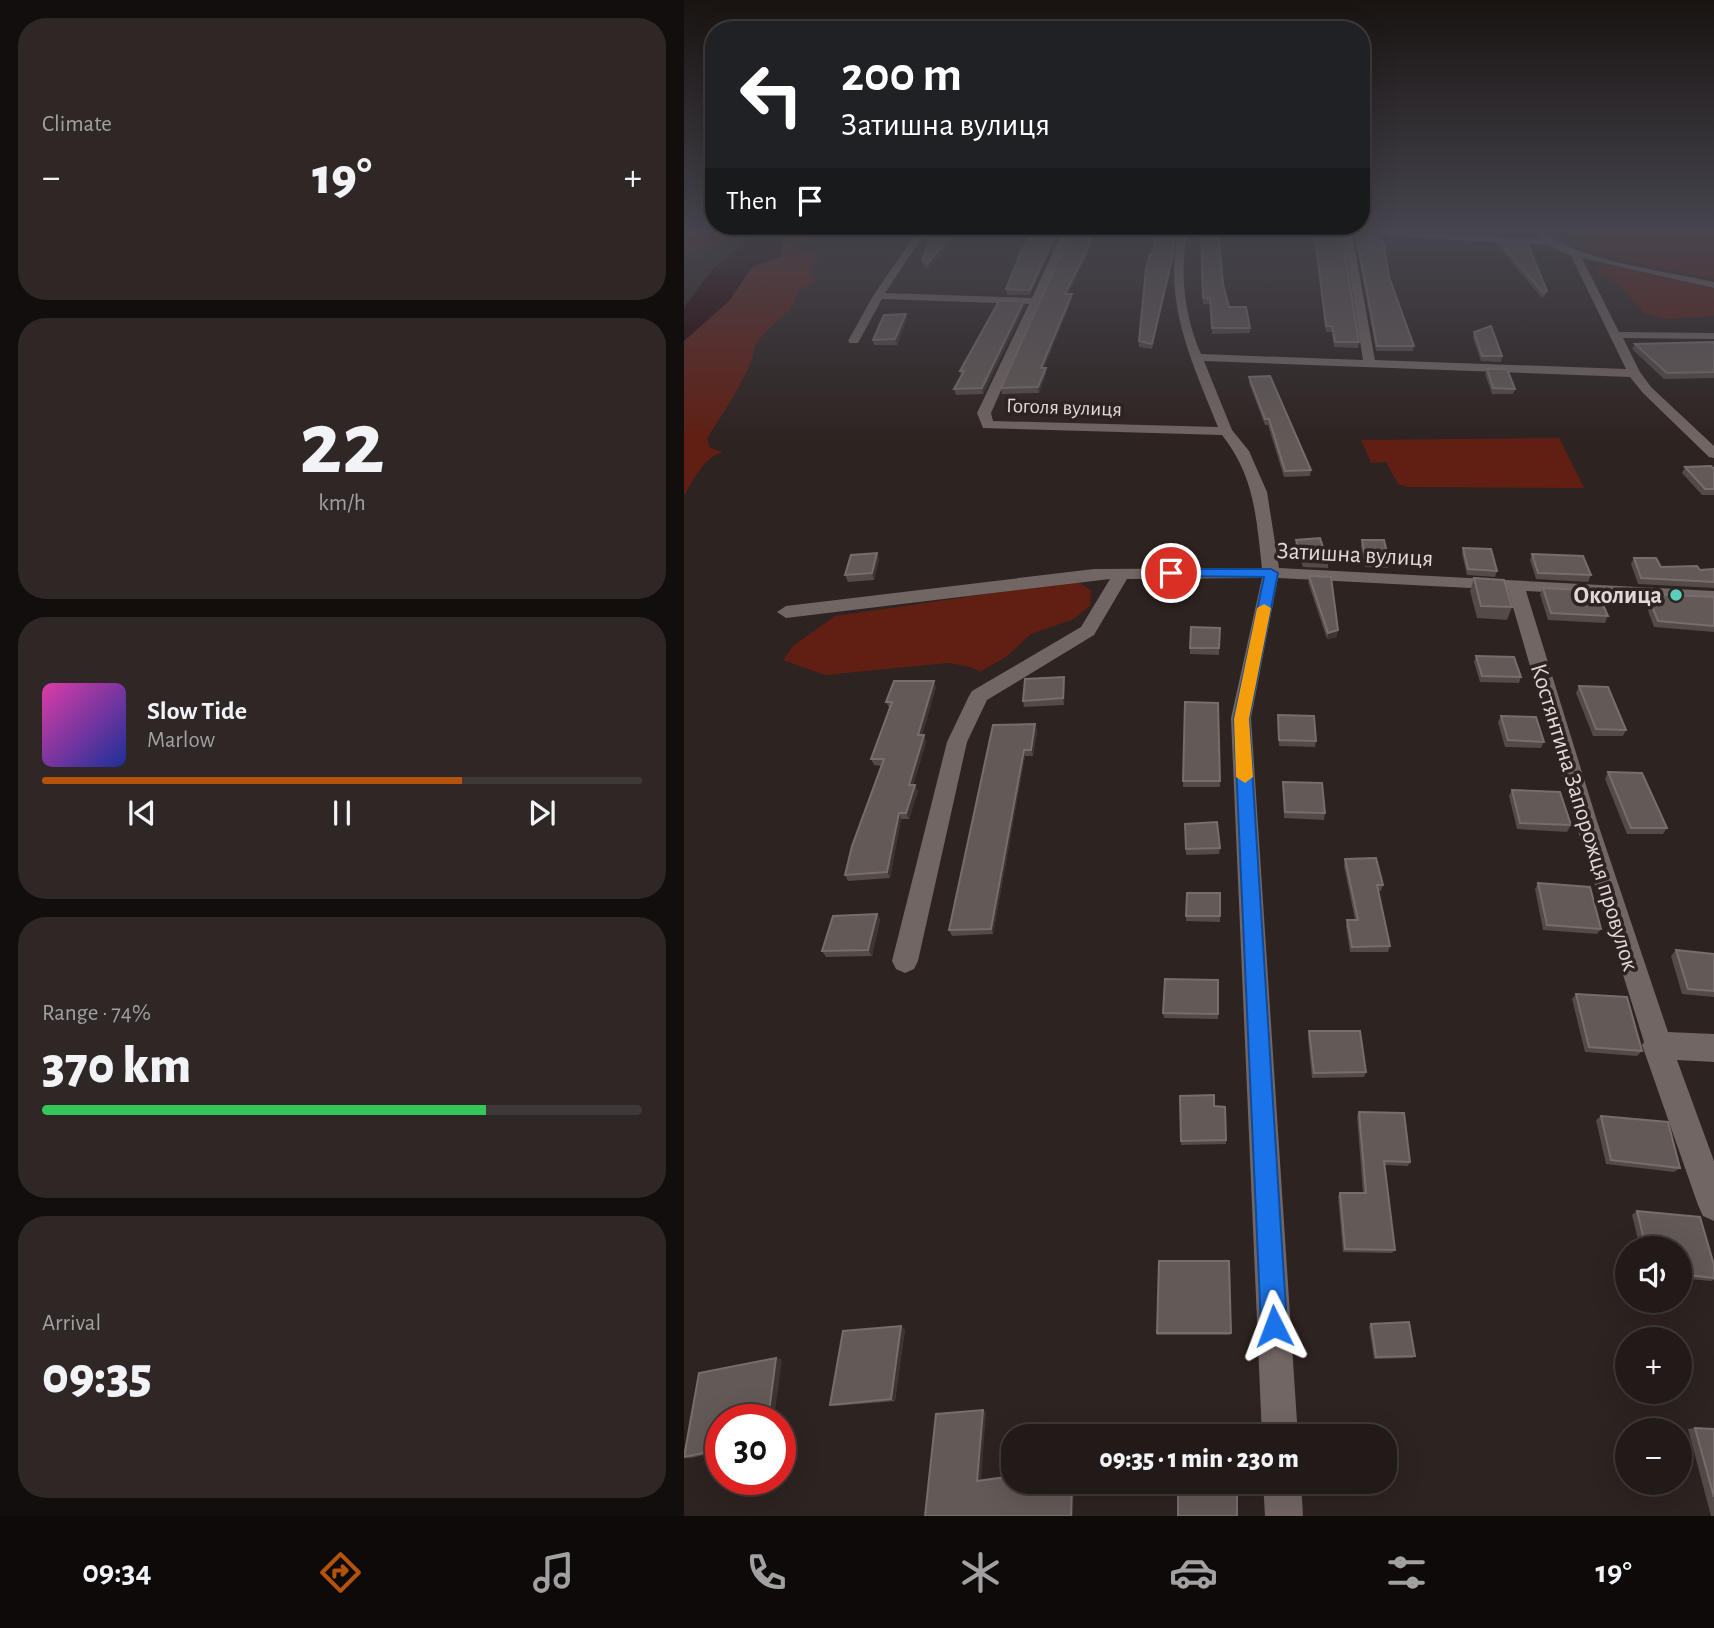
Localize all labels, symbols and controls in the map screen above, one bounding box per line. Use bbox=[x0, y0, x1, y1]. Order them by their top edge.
icon: left bbox=[726, 49, 817, 140]
text: 200 m bbox=[841, 51, 962, 100]
text: Затишна вулиця bbox=[841, 109, 1050, 141]
text: Climate bbox=[42, 113, 112, 136]
text: 19° bbox=[312, 151, 372, 203]
text: − bbox=[42, 159, 60, 197]
text: + bbox=[624, 159, 642, 197]
icon: arrive bbox=[791, 182, 829, 220]
text: Then bbox=[726, 188, 777, 214]
street label: Гоголя вулиця bbox=[1005, 395, 1122, 420]
text: 22 bbox=[299, 399, 385, 490]
text: km/h bbox=[318, 492, 366, 515]
street label: Затишна вулиця bbox=[1276, 539, 1434, 571]
pin bbox=[1141, 543, 1201, 603]
icon: arrive bbox=[1152, 554, 1190, 592]
place label: Околица bbox=[1573, 584, 1662, 608]
marker: Околица bbox=[1668, 587, 1684, 603]
street label: Костянтина Запорожця провулок bbox=[1526, 661, 1642, 974]
text: Slow Tide bbox=[147, 698, 247, 724]
text: Marlow bbox=[147, 729, 215, 752]
icon: previous bbox=[123, 794, 161, 832]
icon: pause bbox=[323, 794, 361, 832]
icon: next bbox=[523, 794, 561, 832]
text: Range · 74% bbox=[42, 1002, 151, 1025]
text: 370 km bbox=[42, 1040, 191, 1092]
map controls bbox=[1615, 1236, 1692, 1495]
button: sound bbox=[1615, 1236, 1692, 1313]
position arrow bbox=[1237, 1289, 1311, 1363]
text: Arrival bbox=[42, 1312, 101, 1335]
button: + bbox=[1615, 1327, 1692, 1404]
text: 09:35 bbox=[42, 1350, 152, 1402]
speed limit sign: 30 bbox=[705, 1404, 796, 1495]
button: − bbox=[1615, 1418, 1692, 1495]
text: 09:35 · 1 min · 230 m bbox=[1099, 1446, 1299, 1472]
icon: directions bbox=[316, 1548, 365, 1597]
icon: music bbox=[529, 1548, 578, 1597]
icon: phone bbox=[742, 1548, 791, 1597]
icon: climate bbox=[956, 1548, 1005, 1597]
icon: car bbox=[1169, 1548, 1218, 1597]
icon: filters bbox=[1382, 1548, 1431, 1597]
text: 09:34 bbox=[82, 1556, 152, 1588]
text: 19° bbox=[1595, 1556, 1632, 1588]

